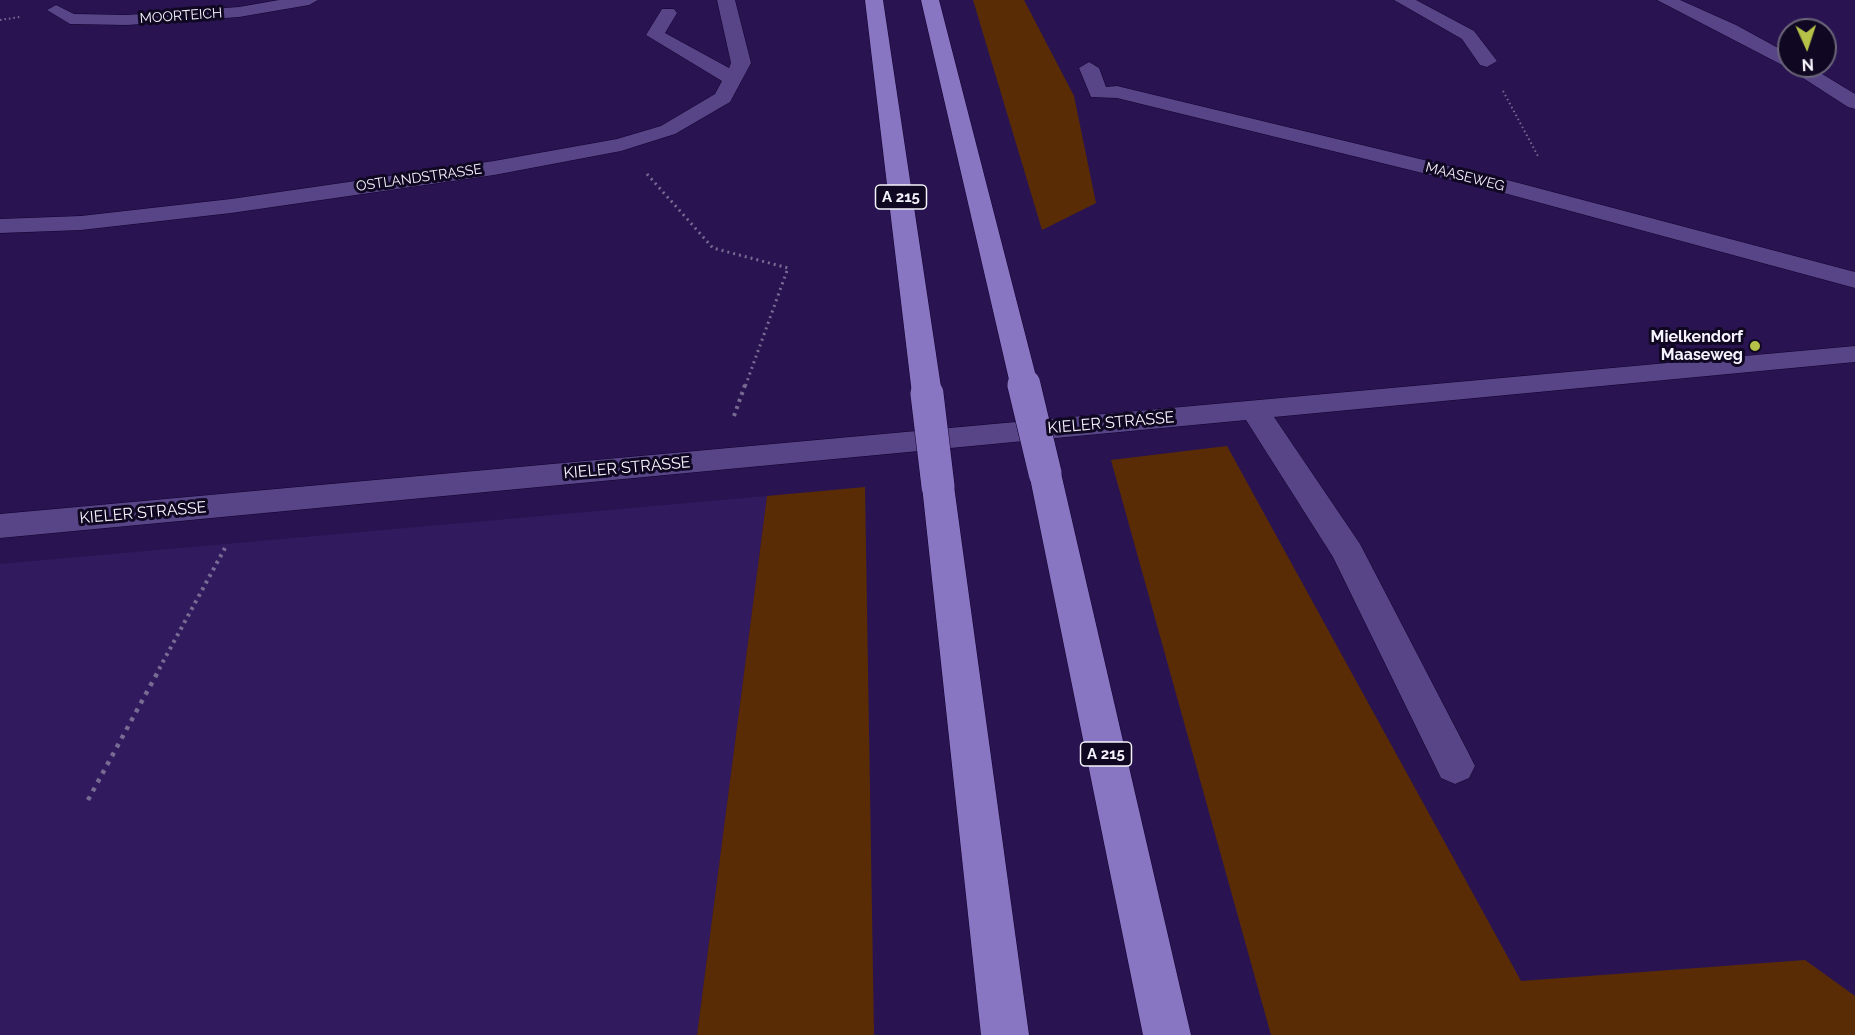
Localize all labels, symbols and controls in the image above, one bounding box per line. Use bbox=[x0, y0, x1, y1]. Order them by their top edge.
street label: MOORTEICH bbox=[139, 5, 223, 27]
north arrow bbox=[1777, 18, 1837, 78]
text: N bbox=[1801, 55, 1814, 74]
street label: MAASEWEG bbox=[1424, 159, 1506, 195]
street label: OSTLANDSTRASSE bbox=[355, 161, 483, 195]
road number: A 215 bbox=[876, 185, 926, 209]
place label: Mielkendorf Maaseweg bbox=[1651, 327, 1743, 365]
marker: Mielkendorf Maaseweg bbox=[1748, 339, 1762, 353]
street label: KIELER STRASSE bbox=[1047, 408, 1175, 438]
street label: KIELER STRASSE bbox=[563, 453, 691, 483]
street label: KIELER STRASSE bbox=[79, 498, 207, 528]
road number: A 215 bbox=[1080, 742, 1132, 766]

